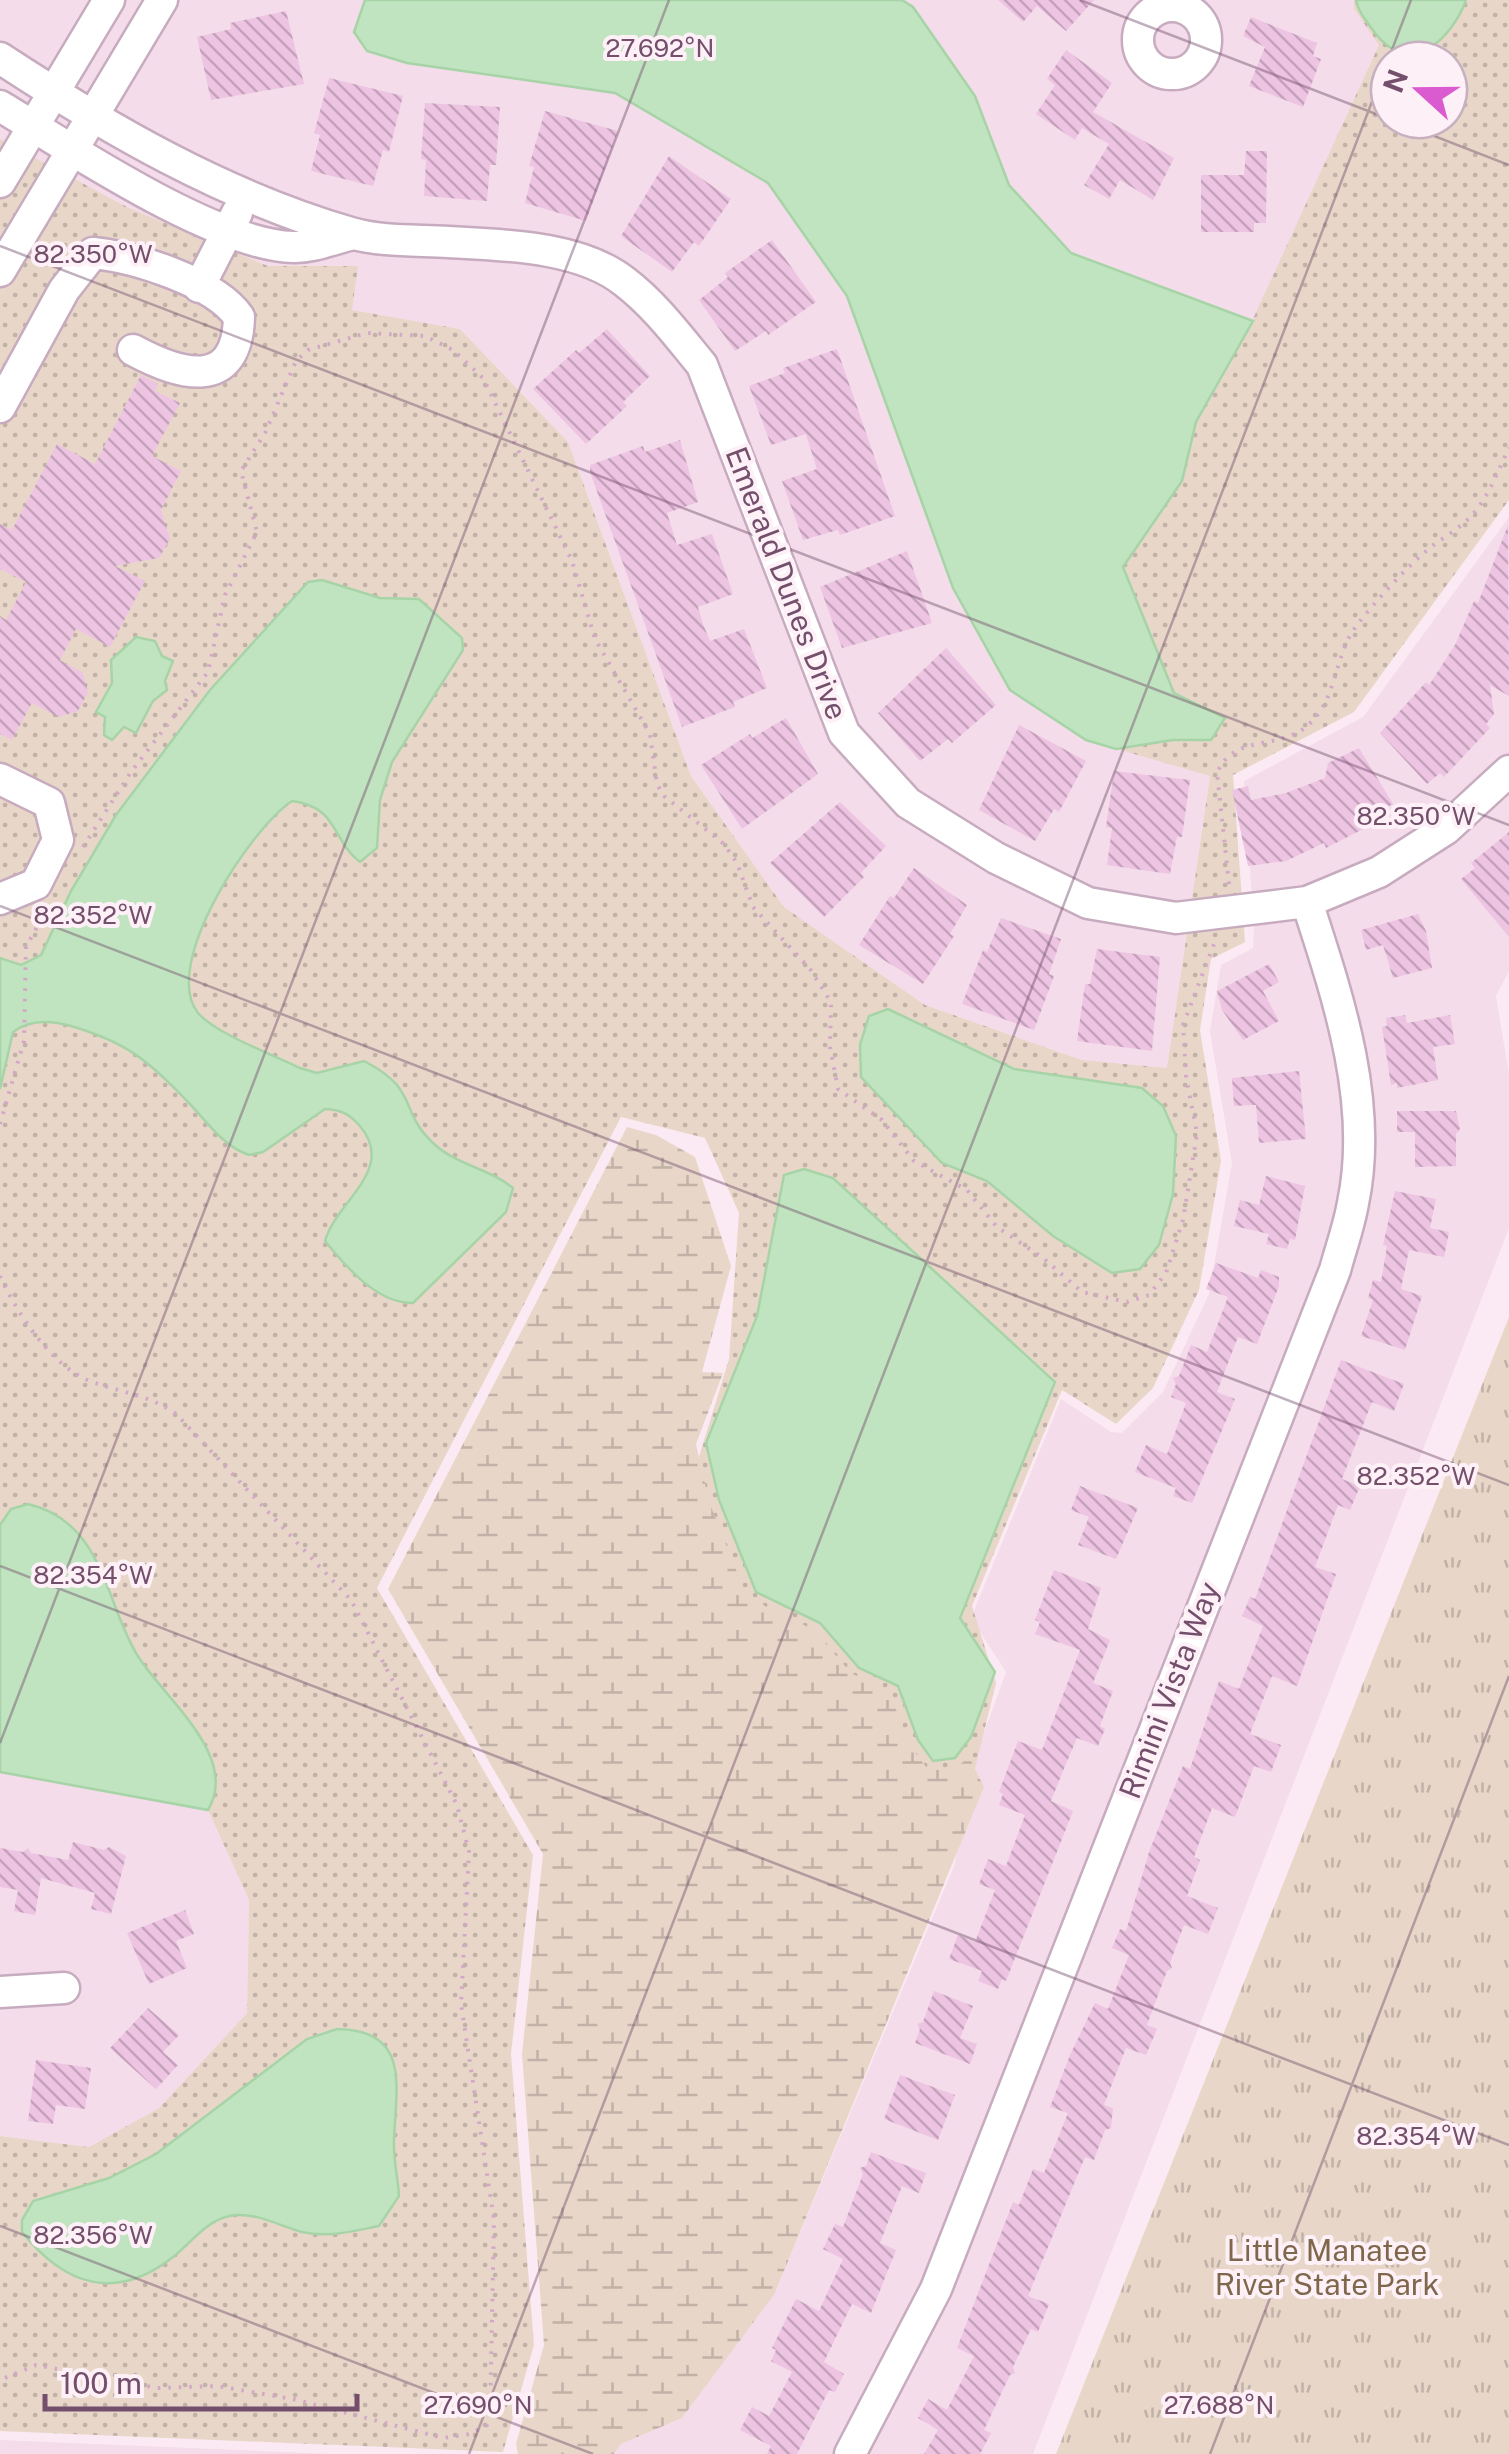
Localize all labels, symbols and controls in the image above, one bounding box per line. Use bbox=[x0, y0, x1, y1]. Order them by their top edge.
text: 27.692°N bbox=[606, 33, 714, 63]
north arrow bbox=[1369, 40, 1469, 140]
text: N bbox=[1376, 65, 1415, 97]
text: 82.350°W bbox=[33, 239, 153, 269]
street label: Emerald Dunes Drive bbox=[718, 442, 856, 724]
text: 82.350°W bbox=[1356, 801, 1476, 831]
text: 82.352°W bbox=[34, 900, 153, 930]
text: 82.352°W bbox=[1357, 1461, 1476, 1491]
text: 82.354°W bbox=[33, 1560, 153, 1590]
street label: Rimini Vista Way bbox=[1111, 1577, 1227, 1803]
text: 82.354°W bbox=[1356, 2121, 1476, 2151]
text: 82.356°W bbox=[33, 2220, 153, 2250]
park label: Little Manatee River State Park bbox=[1215, 2232, 1439, 2302]
scale bar bbox=[45, 2349, 358, 2411]
text: 100 m bbox=[60, 2365, 142, 2401]
text: 27.690°N bbox=[423, 2390, 533, 2420]
text: 27.688°N bbox=[1164, 2390, 1274, 2420]

